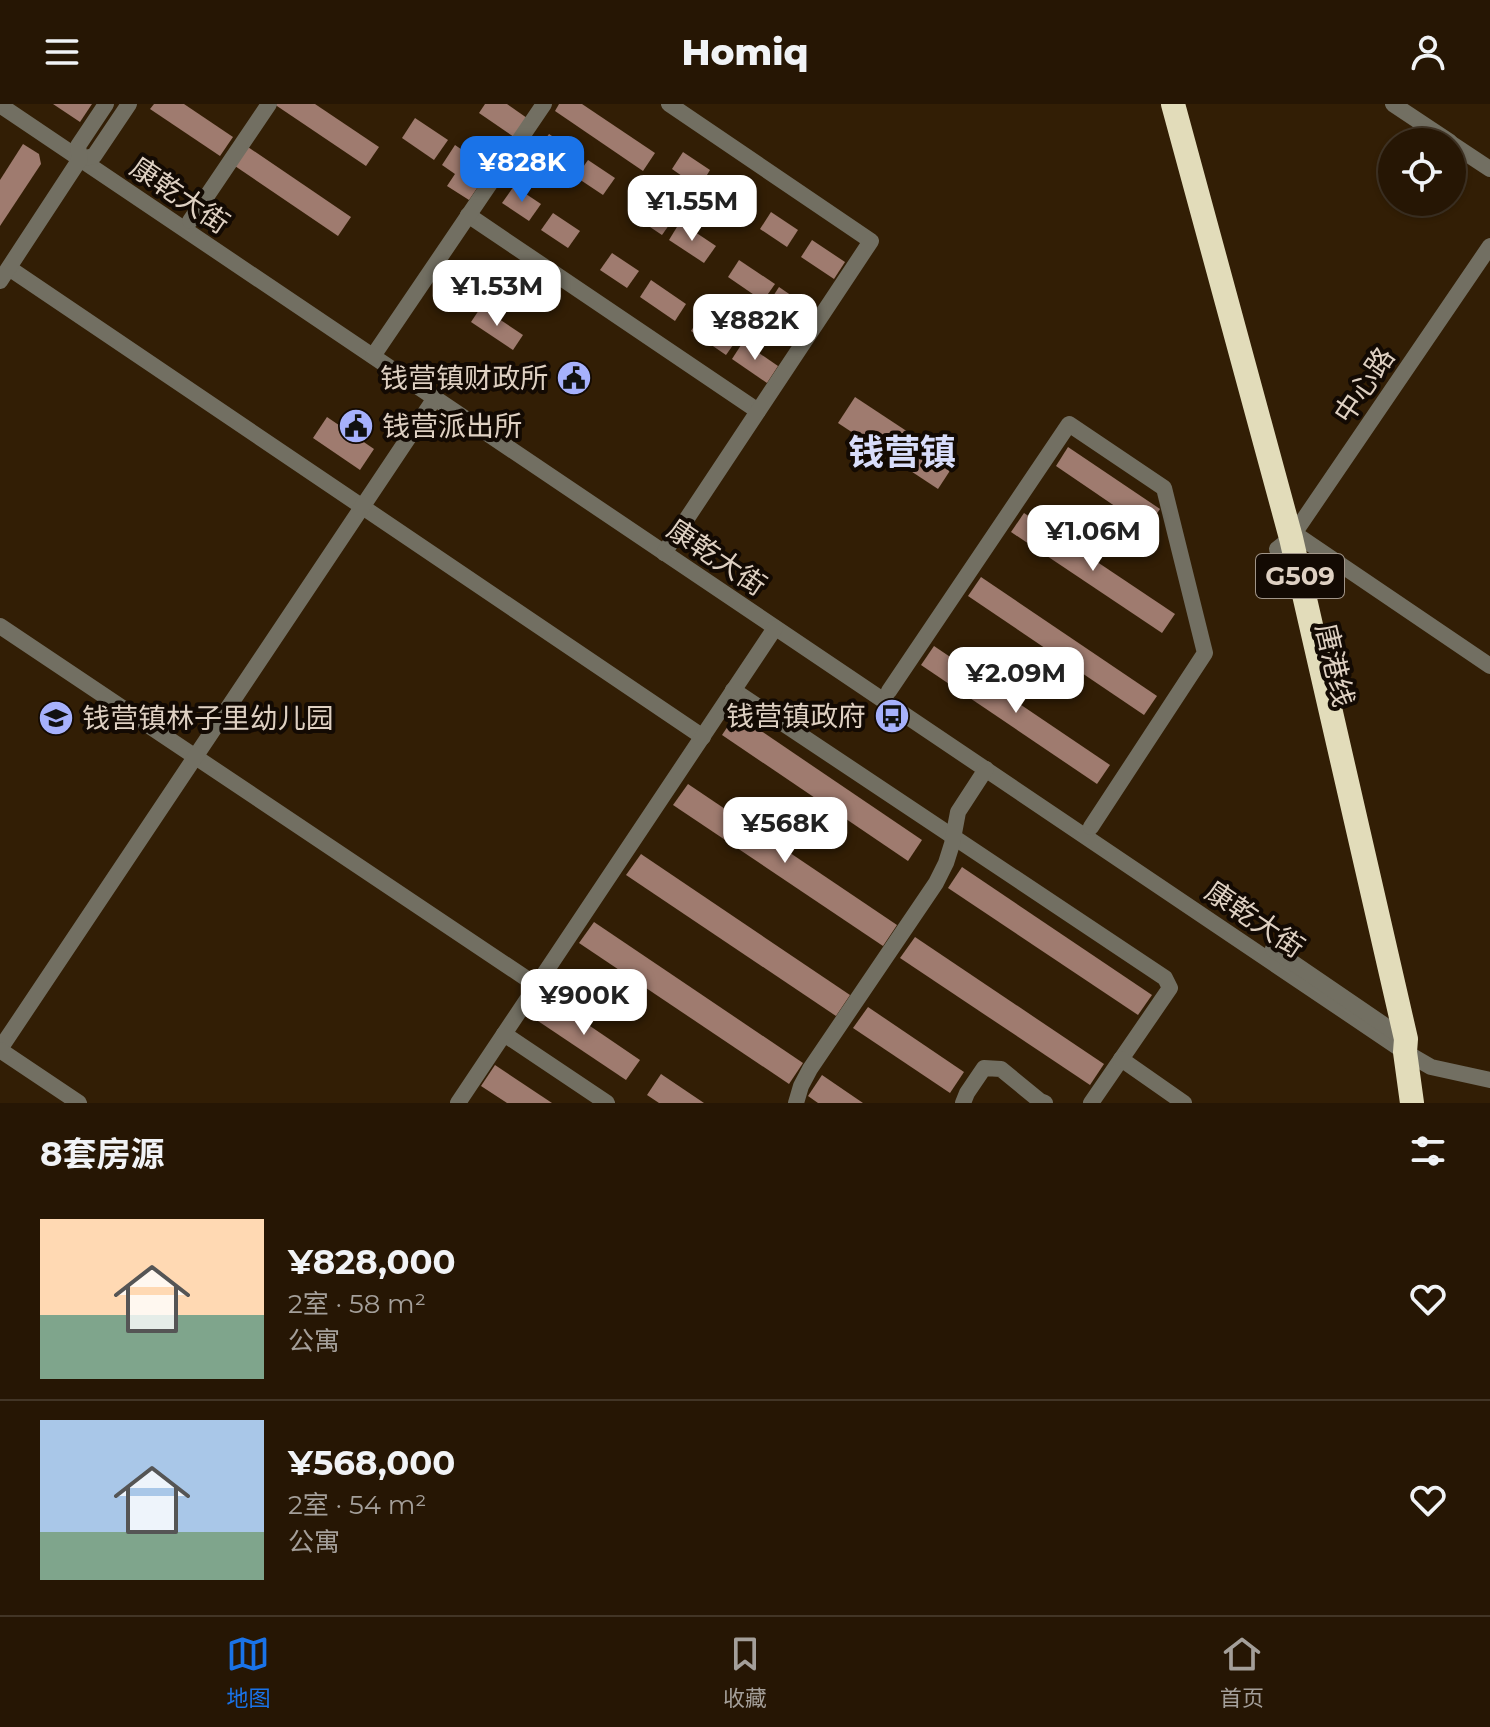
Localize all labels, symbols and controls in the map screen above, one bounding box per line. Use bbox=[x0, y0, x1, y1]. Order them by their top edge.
icon: menu bbox=[40, 30, 84, 74]
text: Homiq bbox=[682, 30, 808, 74]
icon: person bbox=[1406, 30, 1450, 74]
map controls bbox=[1378, 128, 1466, 216]
button: locate bbox=[1378, 128, 1466, 216]
pin: ¥828K bbox=[466, 136, 578, 204]
text: ¥828K bbox=[478, 146, 566, 178]
street label: 康乾大街 bbox=[124, 150, 236, 240]
pin: ¥1.55M bbox=[627, 175, 757, 243]
text: ¥1.55M bbox=[646, 185, 738, 217]
pin: ¥1.53M bbox=[432, 260, 562, 328]
text: ¥1.53M bbox=[451, 270, 543, 302]
pin: ¥882K bbox=[699, 294, 811, 362]
text: ¥882K bbox=[711, 304, 799, 336]
street label: 中心路 bbox=[1326, 341, 1402, 429]
public building icon: 钱营镇财政所 bbox=[555, 359, 593, 397]
place label: 钱营镇财政所 bbox=[380, 361, 548, 395]
public building icon: 钱营派出所 bbox=[337, 407, 375, 445]
place label: 钱营派出所 bbox=[382, 409, 522, 443]
district label: 钱营镇 bbox=[848, 430, 956, 474]
pin: ¥1.06M bbox=[1028, 505, 1158, 573]
street label: 康乾大街 bbox=[661, 512, 773, 602]
text: ¥1.06M bbox=[1045, 515, 1141, 547]
road number: G509 bbox=[1256, 554, 1344, 598]
street label: 唐港线 bbox=[1309, 620, 1361, 710]
pin: ¥2.09M bbox=[951, 647, 1081, 715]
text: ¥2.09M bbox=[966, 657, 1066, 689]
bus stop icon: 钱营镇政府 bbox=[873, 697, 911, 735]
school or university icon: 钱营镇林子里幼儿园 bbox=[37, 699, 75, 737]
place label: 钱营镇政府 bbox=[726, 699, 866, 733]
place label: 钱营镇林子里幼儿园 bbox=[82, 701, 334, 735]
pin: ¥568K bbox=[729, 797, 841, 865]
text: ¥568K bbox=[741, 807, 829, 839]
street label: 康乾大街 bbox=[1199, 874, 1311, 964]
pin: ¥900K bbox=[528, 969, 640, 1037]
text: ¥900K bbox=[539, 979, 629, 1011]
icon: filters bbox=[1406, 1129, 1450, 1173]
text: 8套房源 bbox=[40, 1133, 164, 1175]
text: ¥828,000 bbox=[288, 1241, 456, 1283]
icon: home bbox=[104, 1251, 200, 1347]
icon: heart bbox=[1406, 1277, 1450, 1321]
text: 2室 · 58 m² bbox=[288, 1288, 426, 1320]
text: 公寓 bbox=[288, 1325, 340, 1357]
text: ¥568,000 bbox=[288, 1442, 455, 1484]
icon: home bbox=[104, 1452, 200, 1548]
icon: heart bbox=[1406, 1478, 1450, 1522]
text: 2室 · 54 m² bbox=[288, 1489, 426, 1521]
text: 公寓 bbox=[288, 1526, 340, 1558]
tab: 地图 bbox=[226, 1632, 270, 1712]
tab: 收藏 bbox=[723, 1632, 767, 1712]
tab: 首页 bbox=[1220, 1632, 1264, 1712]

